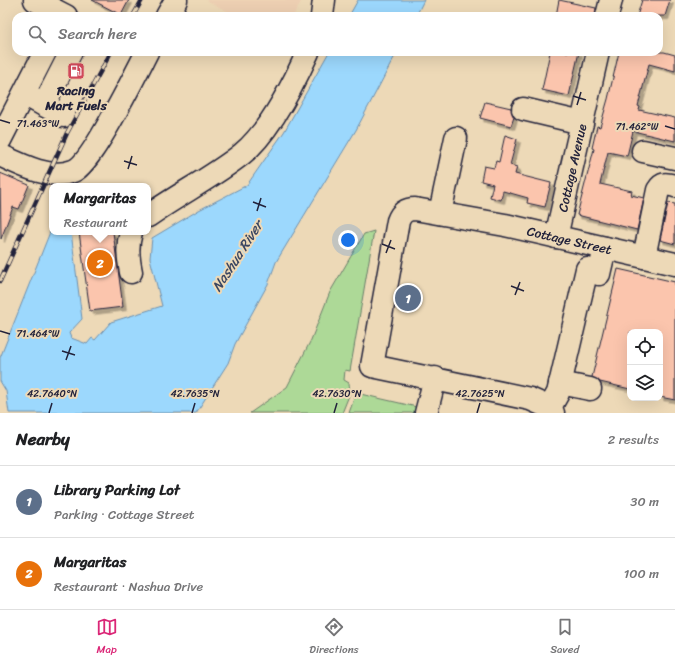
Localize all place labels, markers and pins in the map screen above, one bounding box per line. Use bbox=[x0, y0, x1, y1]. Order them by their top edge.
fuel station icon: Racing Mart Fuels bbox=[66, 61, 86, 81]
place label: Racing Mart Fuels bbox=[44, 79, 108, 117]
pin: 2 bbox=[87, 248, 113, 278]
pin: 1 bbox=[395, 283, 421, 313]

